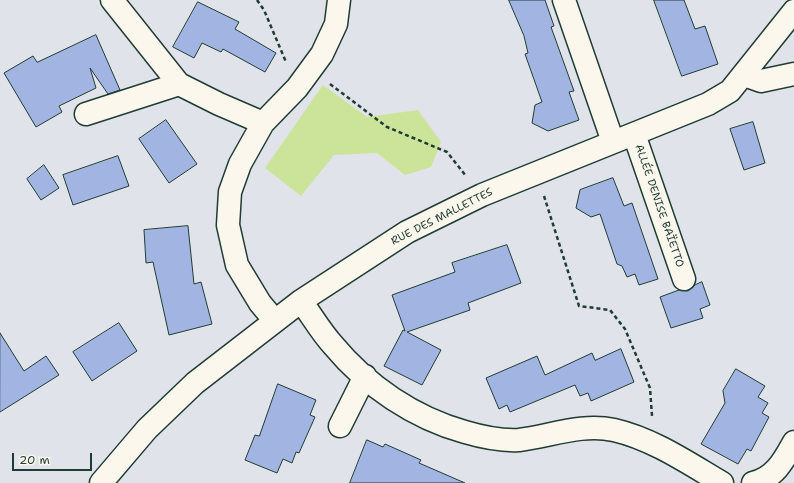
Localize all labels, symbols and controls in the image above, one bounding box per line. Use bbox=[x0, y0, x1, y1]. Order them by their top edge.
street label: ALLÉE DENISE BAÏETTO bbox=[632, 143, 686, 269]
street label: RUE DES MALLETTES bbox=[389, 186, 495, 248]
scale bar bbox=[14, 445, 94, 471]
text: 20 m bbox=[19, 452, 50, 468]

